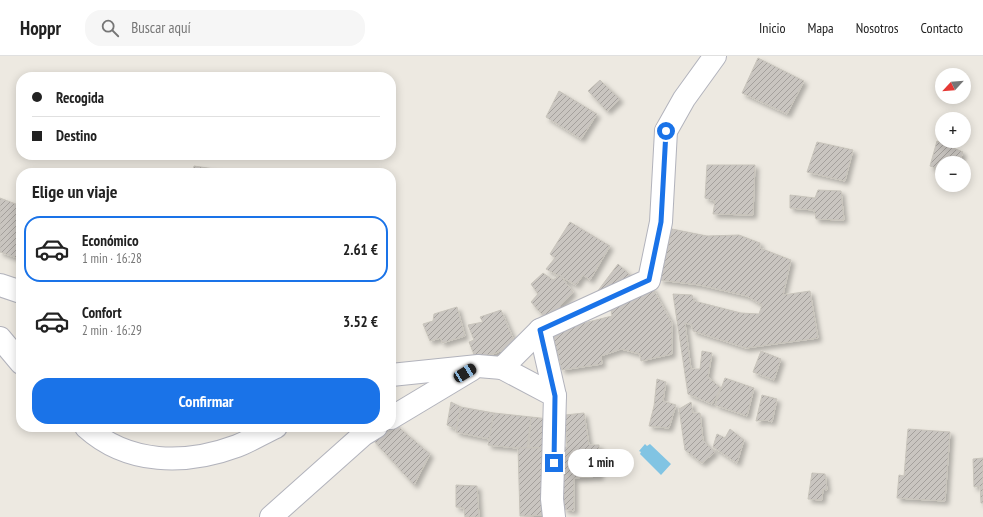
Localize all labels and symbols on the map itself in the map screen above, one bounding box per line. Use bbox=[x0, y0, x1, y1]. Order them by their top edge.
north arrow bbox=[935, 68, 971, 104]
route start bbox=[657, 122, 675, 140]
car bbox=[452, 362, 478, 384]
callout: 1 min bbox=[568, 449, 634, 477]
route end bbox=[545, 454, 563, 472]

